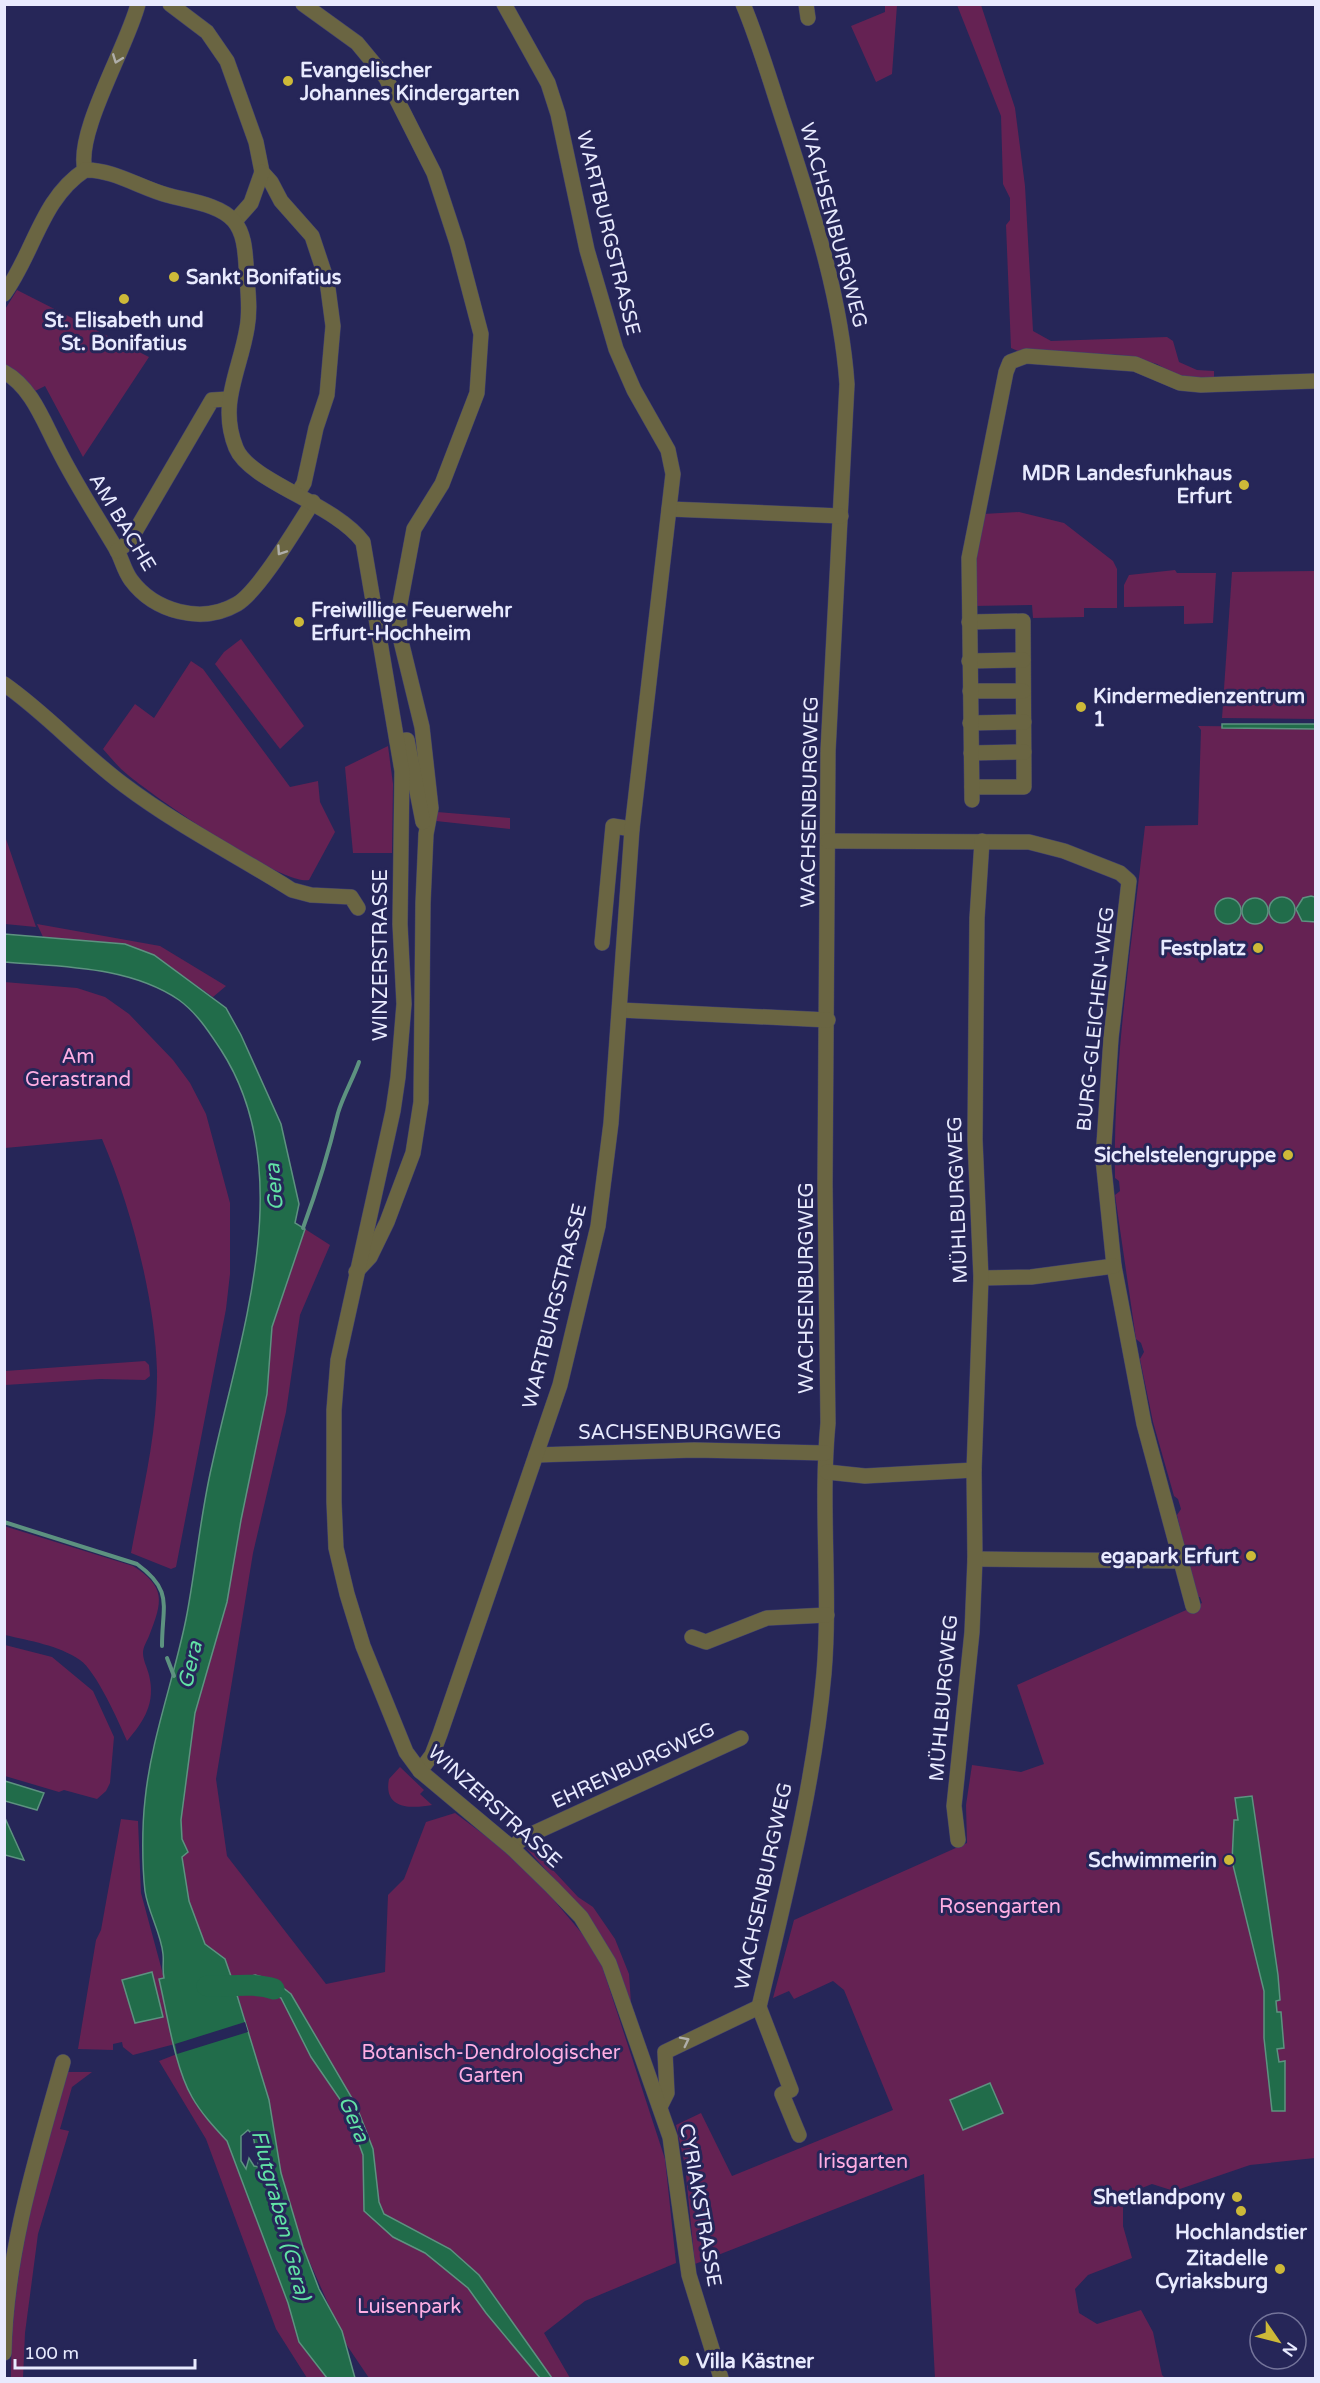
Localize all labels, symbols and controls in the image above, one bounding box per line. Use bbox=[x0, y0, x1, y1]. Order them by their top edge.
one-way arrow bbox=[112, 53, 125, 64]
place label: Evangelischer Johannes Kindergarten bbox=[299, 59, 520, 106]
marker: Evangelischer Johannes Kindergarten bbox=[281, 74, 295, 88]
street label: WACHSENBURGWEG bbox=[794, 120, 872, 330]
street label: WARTBURGSTRASSE bbox=[571, 128, 645, 338]
place label: Sankt Bonifatius bbox=[186, 266, 342, 290]
marker: Sankt Bonifatius bbox=[167, 270, 181, 284]
marker: St. Elisabeth und St. Bonifatius bbox=[117, 292, 131, 306]
place label: St. Elisabeth und St. Bonifatius bbox=[44, 309, 204, 356]
place label: MDR Landesfunkhaus Erfurt bbox=[1022, 462, 1232, 509]
street label: AM BACHE bbox=[84, 469, 161, 576]
marker: MDR Landesfunkhaus Erfurt bbox=[1237, 478, 1251, 492]
one-way arrow bbox=[277, 544, 288, 555]
place label: Freiwillige Feuerwehr Erfurt-Hochheim bbox=[311, 599, 512, 646]
marker: Freiwillige Feuerwehr Erfurt-Hochheim bbox=[292, 615, 306, 629]
place label: Kindermedienzentrum 1 bbox=[1093, 685, 1305, 732]
street label: WACHSENBURGWEG bbox=[796, 696, 824, 908]
marker: Kindermedienzentrum 1 bbox=[1074, 700, 1088, 714]
street label: WINZERSTRASSE bbox=[369, 869, 393, 1041]
street label: BURG-GLEICHEN-WEG bbox=[1072, 906, 1120, 1133]
place label: Festplatz bbox=[1160, 937, 1246, 961]
marker: Festplatz bbox=[1251, 941, 1265, 955]
park label: Am Gerastrand bbox=[25, 1045, 131, 1092]
street label: MÜHLBURGWEG bbox=[942, 1116, 973, 1284]
place label: Sichelstelengruppe bbox=[1094, 1144, 1276, 1168]
marker: Sichelstelengruppe bbox=[1281, 1148, 1295, 1162]
water label: Gera bbox=[260, 1161, 289, 1212]
street label: WACHSENBURGWEG bbox=[795, 1182, 819, 1394]
street label: WARTBURGSTRASSE bbox=[518, 1201, 592, 1411]
street label: SACHSENBURGWEG bbox=[578, 1421, 782, 1445]
place label: egapark Erfurt bbox=[1101, 1545, 1239, 1569]
marker: egapark Erfurt bbox=[1244, 1549, 1258, 1563]
street label: MÜHLBURGWEG bbox=[924, 1614, 963, 1783]
water label: Gera bbox=[173, 1638, 208, 1691]
street label: EHRENBURGWEG bbox=[548, 1718, 719, 1814]
street label: WINZERSTRASSE bbox=[422, 1740, 566, 1873]
street label: WACHSENBURGWEG bbox=[730, 1780, 798, 1992]
place label: Schwimmerin bbox=[1088, 1849, 1217, 1873]
marker: Schwimmerin bbox=[1222, 1853, 1236, 1867]
park label: Rosengarten bbox=[939, 1895, 1061, 1919]
one-way arrow bbox=[679, 2037, 690, 2048]
park label: Botanisch-Dendrologischer Garten bbox=[362, 2041, 621, 2088]
water label: Gera bbox=[333, 2092, 375, 2147]
street label: CYRIAKSTRASSE bbox=[674, 2122, 726, 2289]
water label: Flutgraben (Gera) bbox=[246, 2127, 316, 2304]
park label: Irisgarten bbox=[818, 2150, 908, 2174]
place label: Shetlandpony bbox=[1093, 2186, 1225, 2210]
marker: Shetlandpony bbox=[1230, 2190, 1244, 2204]
marker: Hochlandstier bbox=[1234, 2204, 1248, 2218]
place label: Hochlandstier bbox=[1175, 2221, 1307, 2245]
place label: Zitadelle Cyriaksburg bbox=[1155, 2247, 1268, 2294]
marker: Zitadelle Cyriaksburg bbox=[1273, 2262, 1287, 2276]
park label: Luisenpark bbox=[357, 2295, 461, 2319]
north arrow bbox=[1248, 2311, 1308, 2371]
scale bar bbox=[15, 2332, 195, 2370]
text: N bbox=[1278, 2338, 1301, 2360]
text: 100 m bbox=[24, 2342, 79, 2364]
place label: Villa Kästner bbox=[696, 2350, 814, 2374]
marker: Villa Kästner bbox=[677, 2354, 691, 2368]

